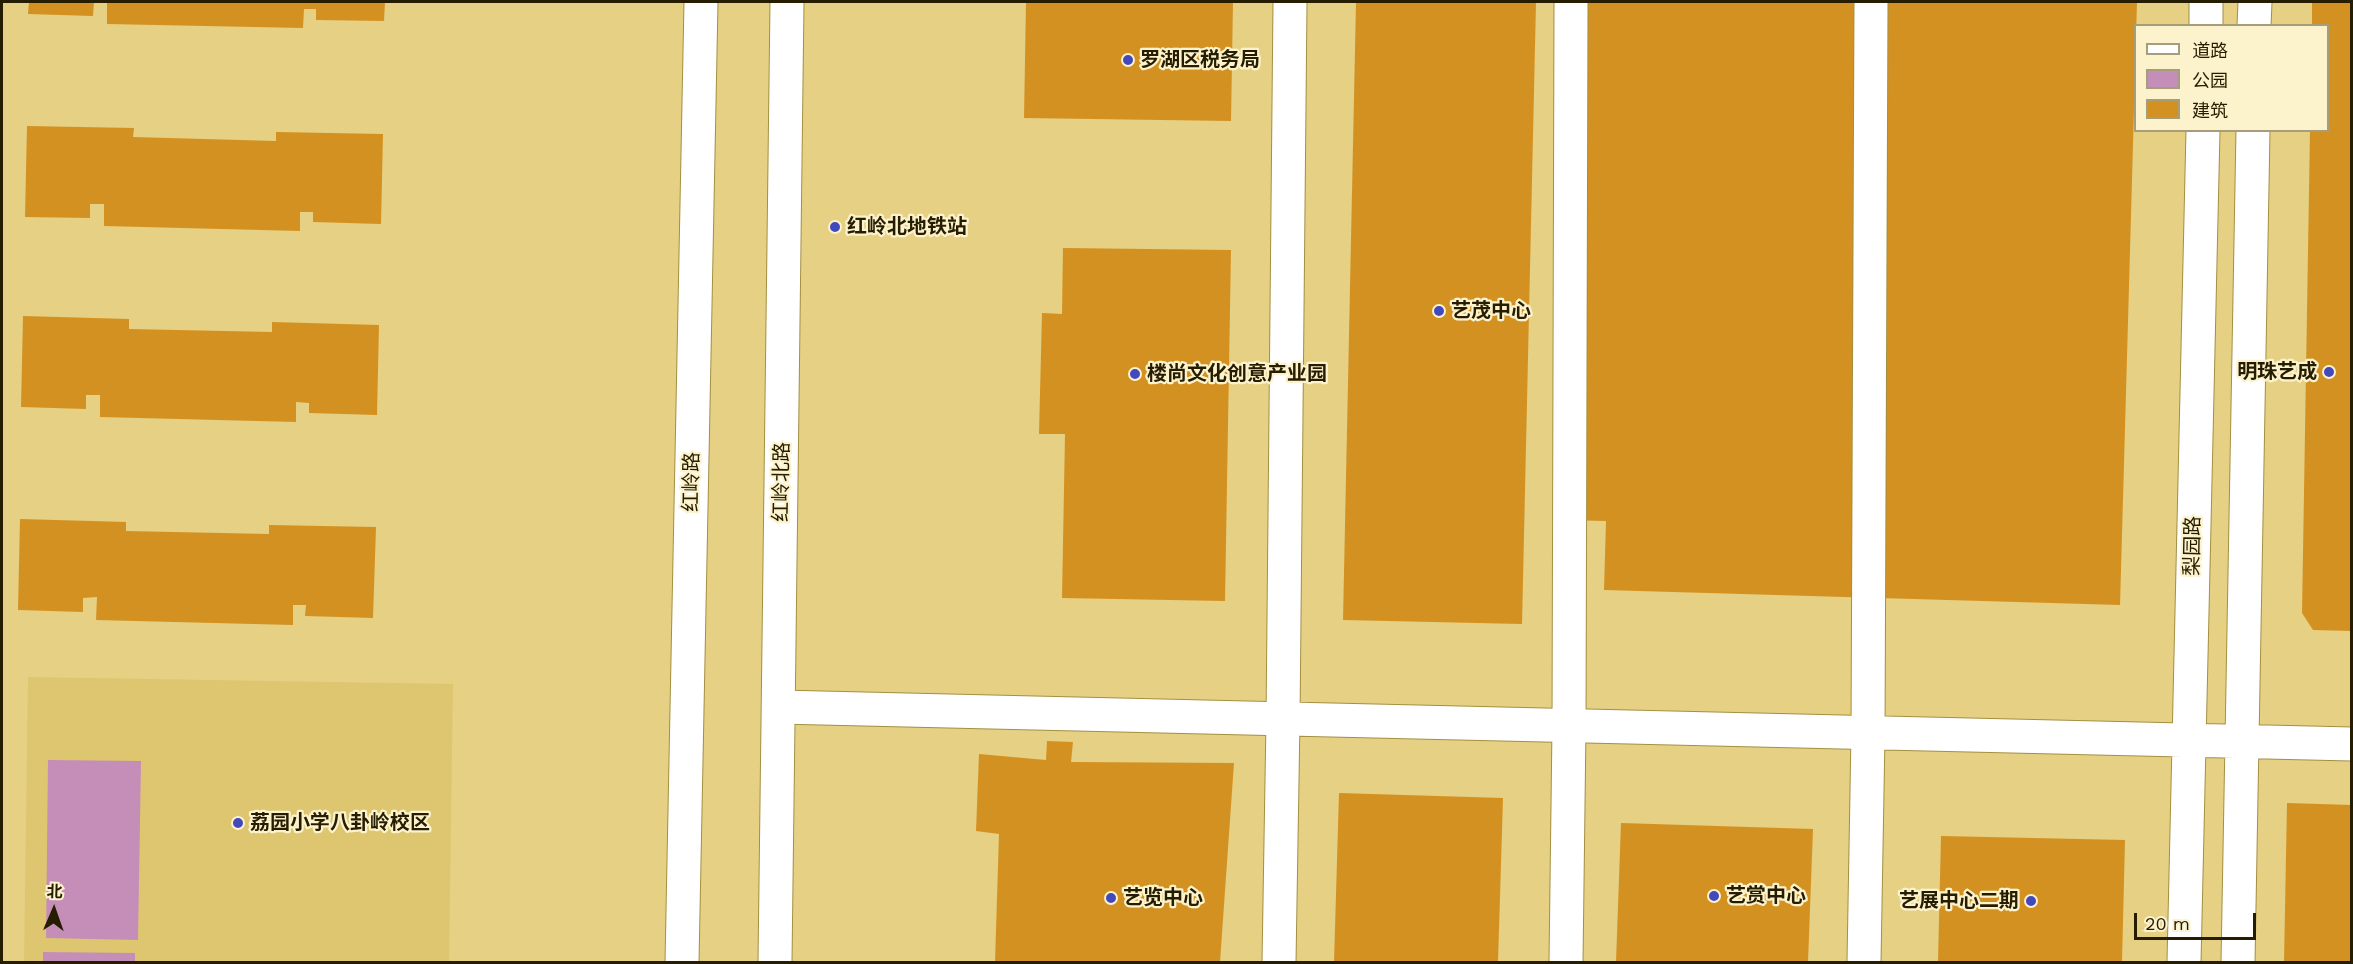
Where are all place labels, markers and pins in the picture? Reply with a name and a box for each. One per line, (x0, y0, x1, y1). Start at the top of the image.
place label: 罗湖区税务局 (1140, 48, 1260, 72)
marker: 罗湖区税务局 (1121, 53, 1135, 67)
place label: 红岭北地铁站 (847, 215, 967, 239)
marker: 红岭北地铁站 (828, 220, 842, 234)
place label: 艺茂中心 (1451, 299, 1531, 323)
marker: 艺茂中心 (1432, 304, 1446, 318)
place label: 明珠艺成 (2237, 360, 2317, 384)
place label: 楼尚文化创意产业园 (1147, 362, 1327, 386)
marker: 明珠艺成 (2322, 365, 2336, 379)
marker: 楼尚文化创意产业园 (1128, 367, 1142, 381)
place label: 荔园小学八卦岭校区 (250, 811, 430, 835)
marker: 荔园小学八卦岭校区 (231, 816, 245, 830)
place label: 艺赏中心 (1726, 884, 1806, 908)
place label: 艺览中心 (1123, 886, 1203, 910)
marker: 艺赏中心 (1707, 889, 1721, 903)
place label: 艺展中心二期 (1899, 889, 2019, 913)
marker: 艺览中心 (1104, 891, 1118, 905)
marker: 艺展中心二期 (2024, 894, 2038, 908)

